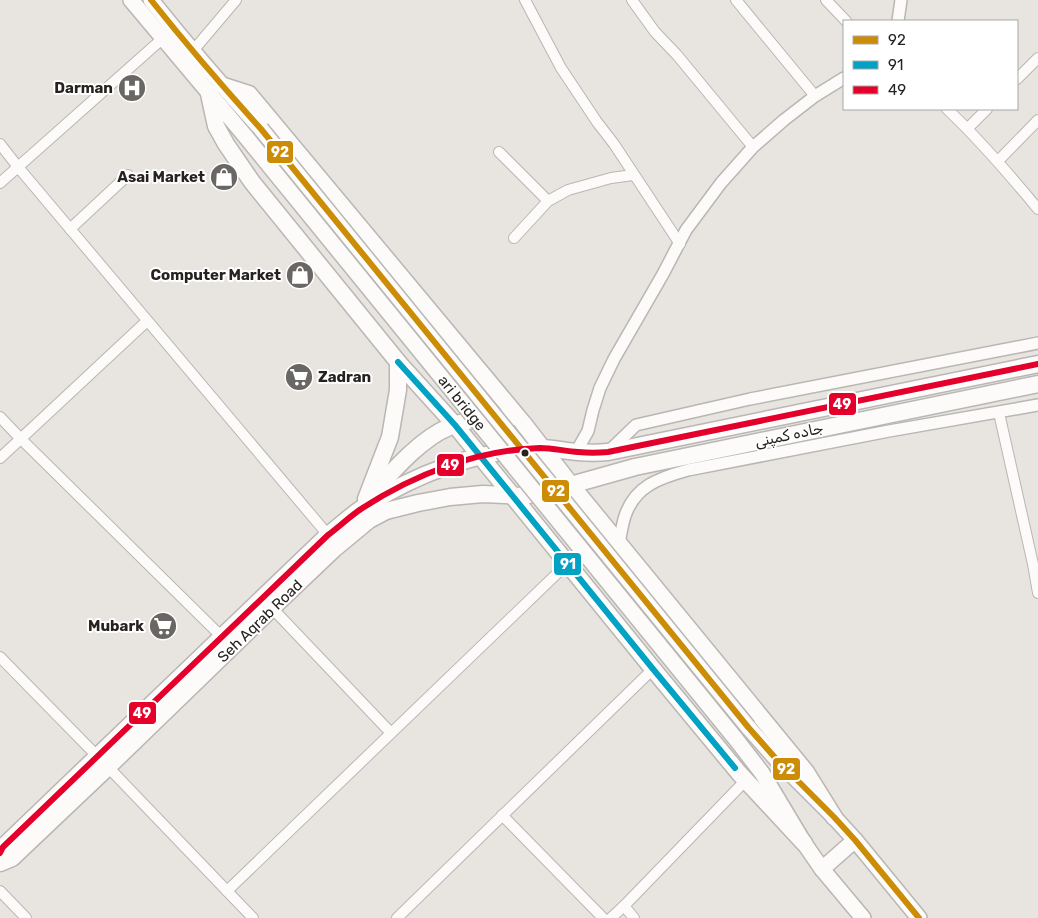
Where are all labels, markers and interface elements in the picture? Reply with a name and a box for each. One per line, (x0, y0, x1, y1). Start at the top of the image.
legend (843, 20, 1018, 110)
text: 92 (888, 31, 906, 49)
text: 91 (888, 56, 903, 74)
hospital icon: Darman (117, 73, 147, 103)
place label: Darman (54, 79, 113, 97)
text: 49 (888, 81, 906, 99)
line badge: 92 (266, 140, 294, 164)
text: 92 (271, 144, 289, 161)
shop icon: Asai Market (209, 162, 239, 192)
place label: Asai Market (117, 168, 205, 186)
shop icon: Computer Market (285, 260, 315, 290)
place label: Computer Market (150, 266, 281, 284)
supermarket icon: Zadran (284, 362, 314, 392)
place label: Zadran (318, 368, 371, 386)
street label: ari bridge (434, 372, 490, 434)
line badge: 49 (828, 392, 857, 416)
text: 49 (833, 396, 851, 413)
street label: جاده کمپنی (753, 419, 825, 452)
unlabelled marker (520, 448, 530, 458)
line badge: 49 (436, 453, 465, 477)
text: 49 (441, 457, 459, 474)
line badge: 92 (541, 479, 570, 503)
text: 92 (547, 483, 565, 500)
line badge: 91 (553, 552, 582, 576)
text: 91 (560, 556, 576, 573)
street label: Seh Aqrab Road (214, 576, 306, 666)
supermarket icon: Mubark (148, 611, 178, 641)
place label: Mubark (88, 617, 144, 635)
line badge: 49 (128, 701, 157, 725)
text: 49 (133, 705, 151, 722)
line badge: 92 (772, 757, 801, 781)
text: 92 (777, 761, 795, 778)

